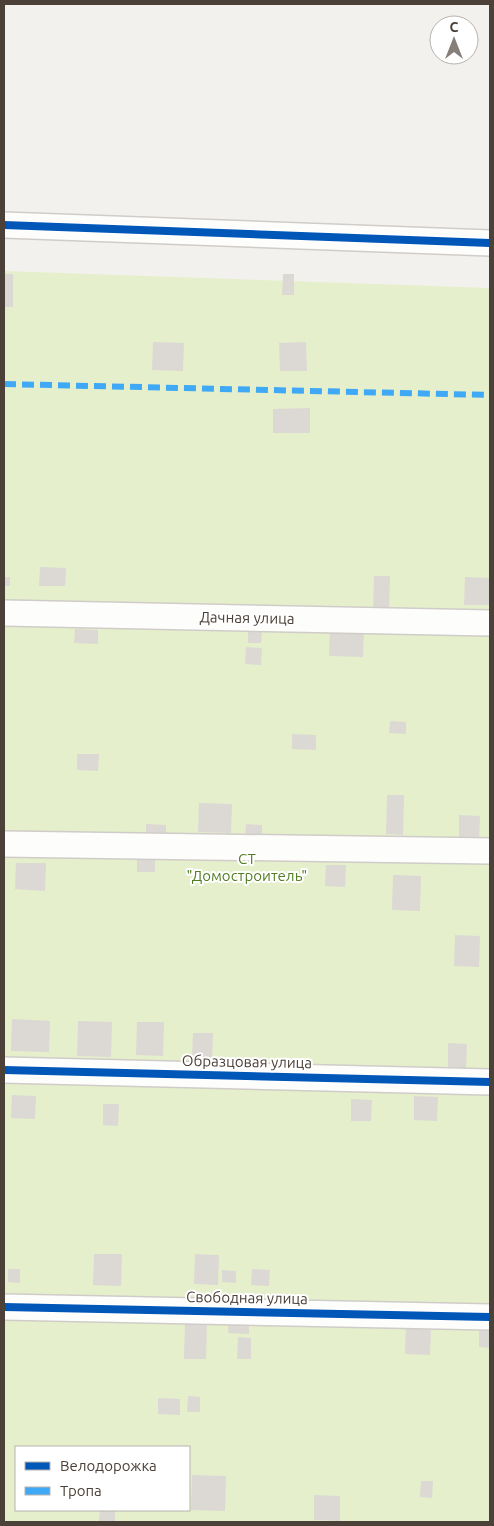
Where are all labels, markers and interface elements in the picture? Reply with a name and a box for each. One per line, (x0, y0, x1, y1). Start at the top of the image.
north arrow (429, 15, 479, 65)
text: С (450, 19, 459, 35)
street label: Дачная улица (199, 608, 295, 627)
park label: СТ "Домостроитель" (187, 850, 307, 884)
street label: Образцовая улица (182, 1052, 312, 1071)
street label: Свободная улица (186, 1288, 308, 1307)
legend (15, 1446, 190, 1511)
text: Велодорожка (60, 1457, 157, 1474)
text: Тропа (60, 1482, 102, 1499)

